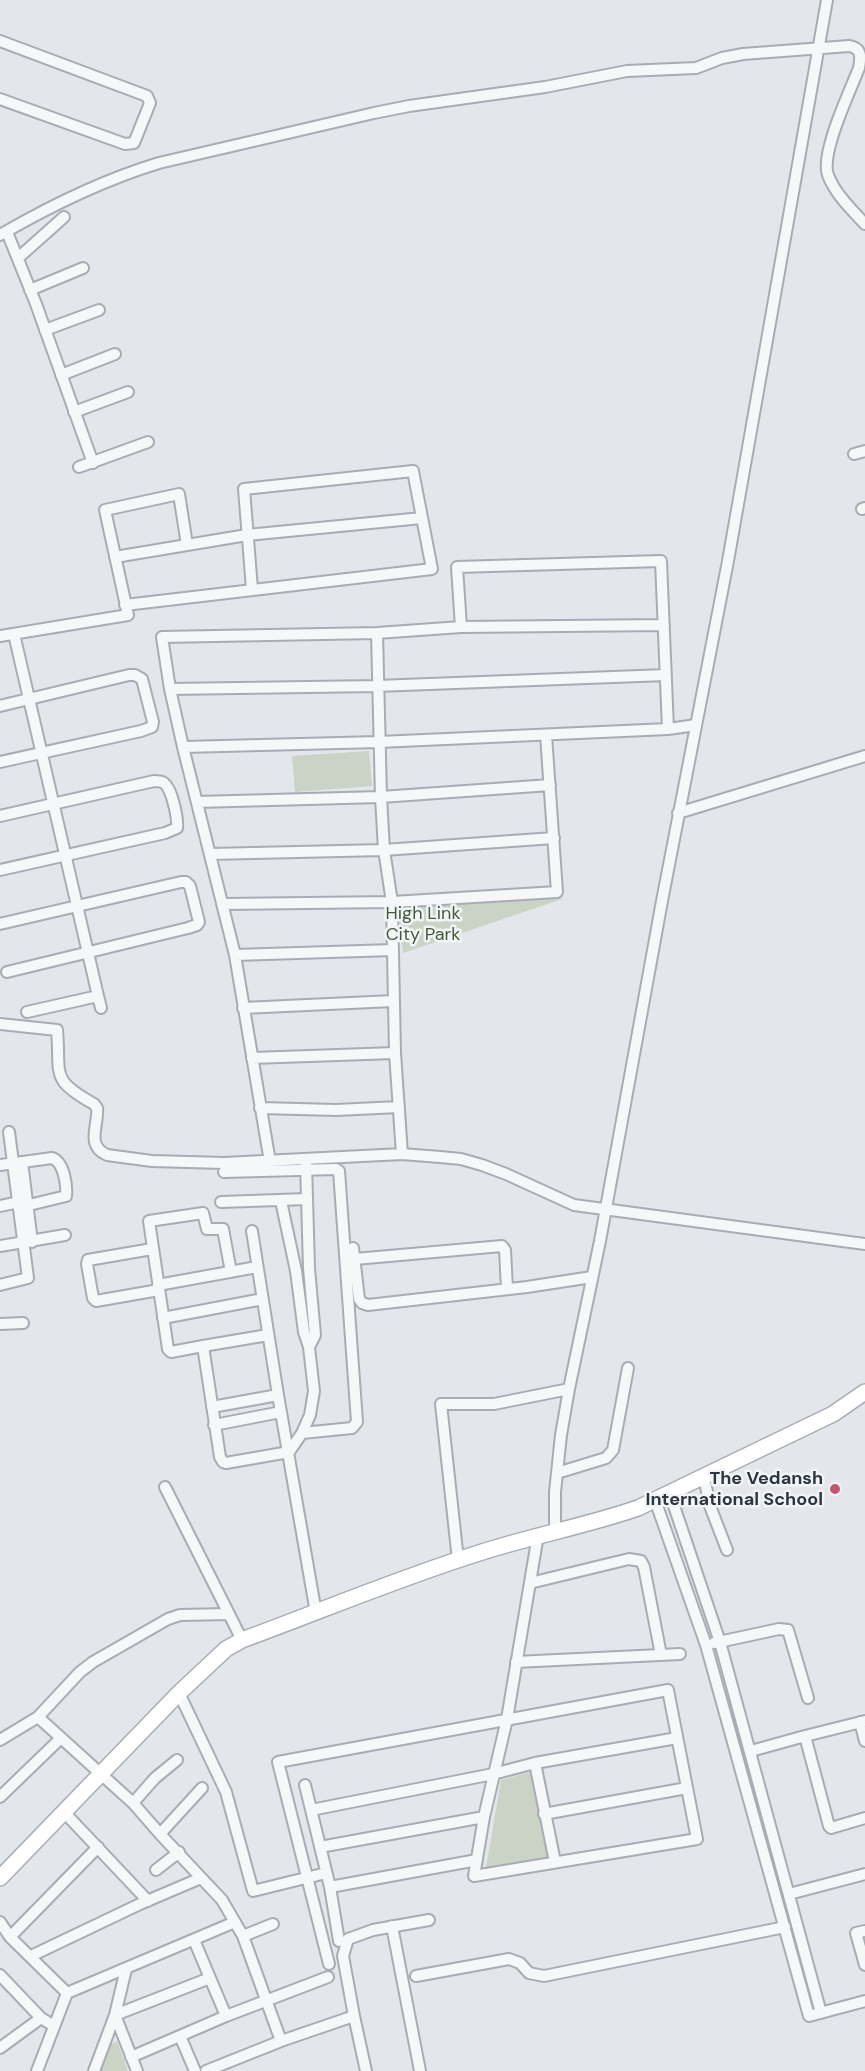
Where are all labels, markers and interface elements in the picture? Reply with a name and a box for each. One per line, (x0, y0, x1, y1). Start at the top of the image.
park label: High Link City Park (386, 903, 460, 946)
place label: The Vedansh International School (646, 1468, 823, 1510)
marker: The Vedansh International School (828, 1482, 842, 1496)

